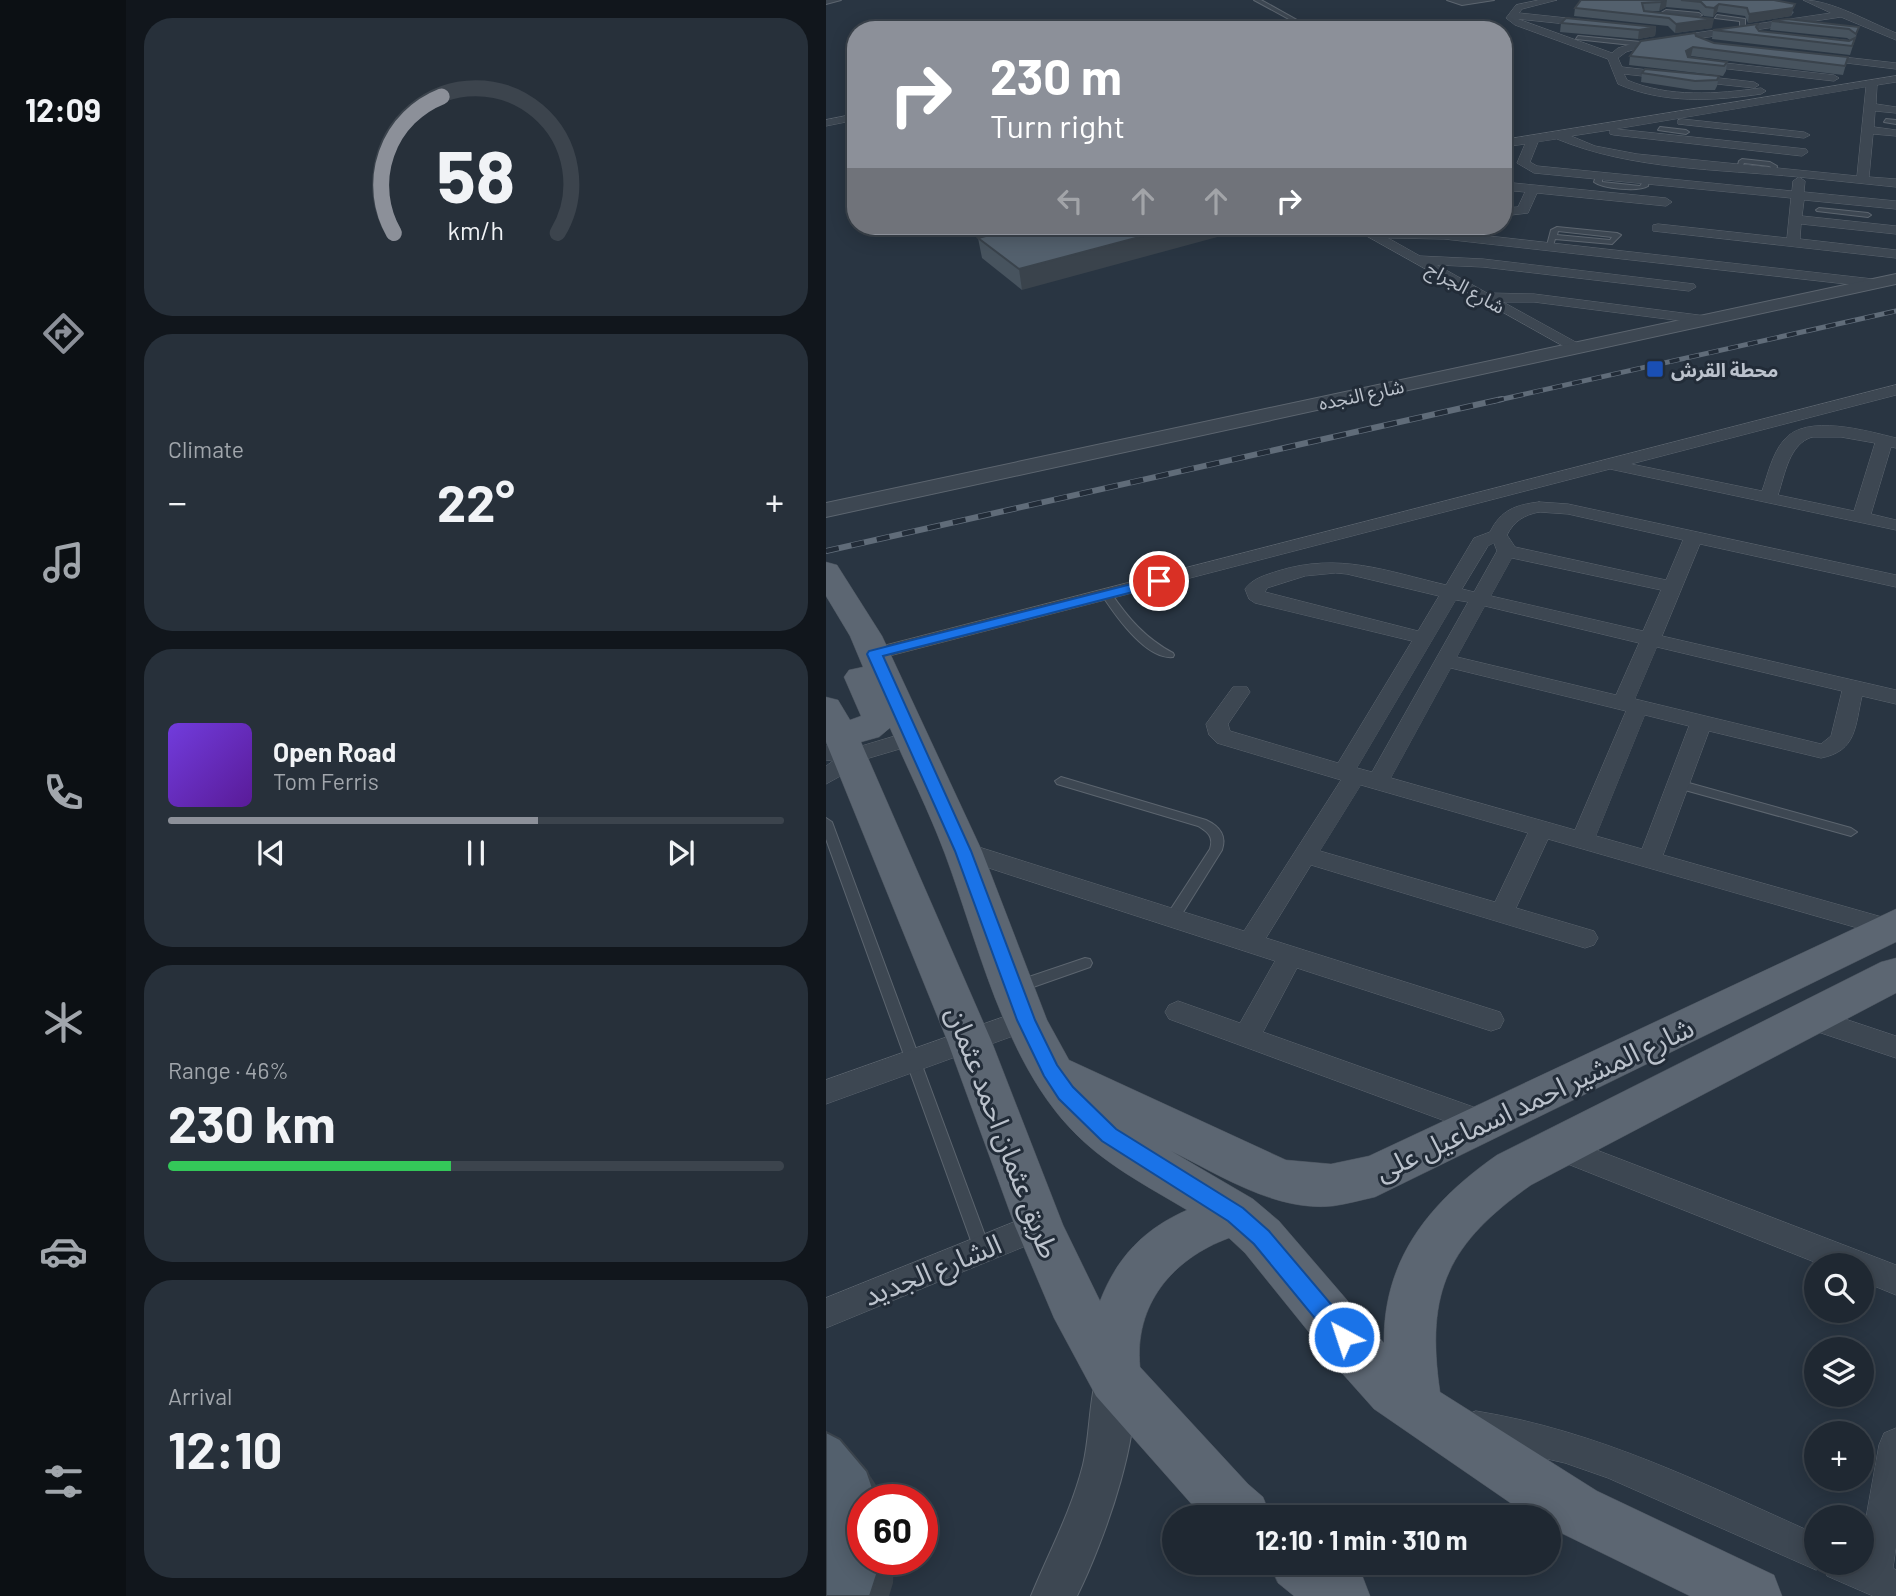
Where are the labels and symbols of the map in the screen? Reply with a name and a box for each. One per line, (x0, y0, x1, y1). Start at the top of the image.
street label: شارع الجراج (1421, 256, 1509, 321)
place label: محطة القرش (1671, 358, 1778, 382)
marker: محطة القرش (1645, 359, 1665, 379)
street label: شارع النجده (1316, 374, 1406, 417)
pin (1129, 551, 1189, 611)
street label: طريق عثمان احمد عثمان (938, 1001, 1068, 1264)
street label: شارع المشير احمد اسماعيل على (1369, 1009, 1701, 1191)
street label: الشارع الجديد (858, 1226, 1008, 1317)
position arrow (1307, 1300, 1381, 1374)
speed limit sign: 60 (847, 1484, 938, 1575)

